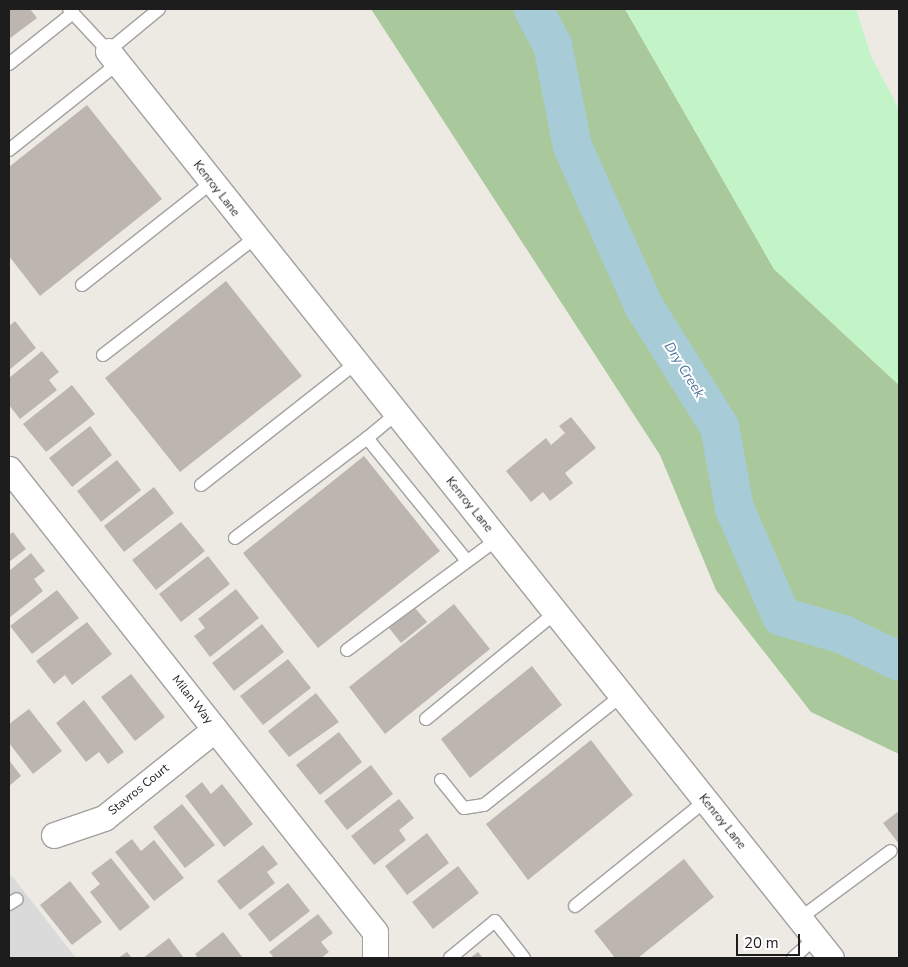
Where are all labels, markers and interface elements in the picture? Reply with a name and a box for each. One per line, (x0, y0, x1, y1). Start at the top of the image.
street label: Kenroy Lane (190, 158, 242, 220)
water label: Dry Creek (660, 339, 708, 401)
street label: Kenroy Lane (442, 475, 496, 535)
street label: Milan Way (169, 673, 215, 727)
street label: Stavros Court (106, 761, 172, 819)
street label: Kenroy Lane (695, 792, 749, 852)
scale bar (738, 924, 802, 956)
text: 20 m (744, 933, 779, 953)

